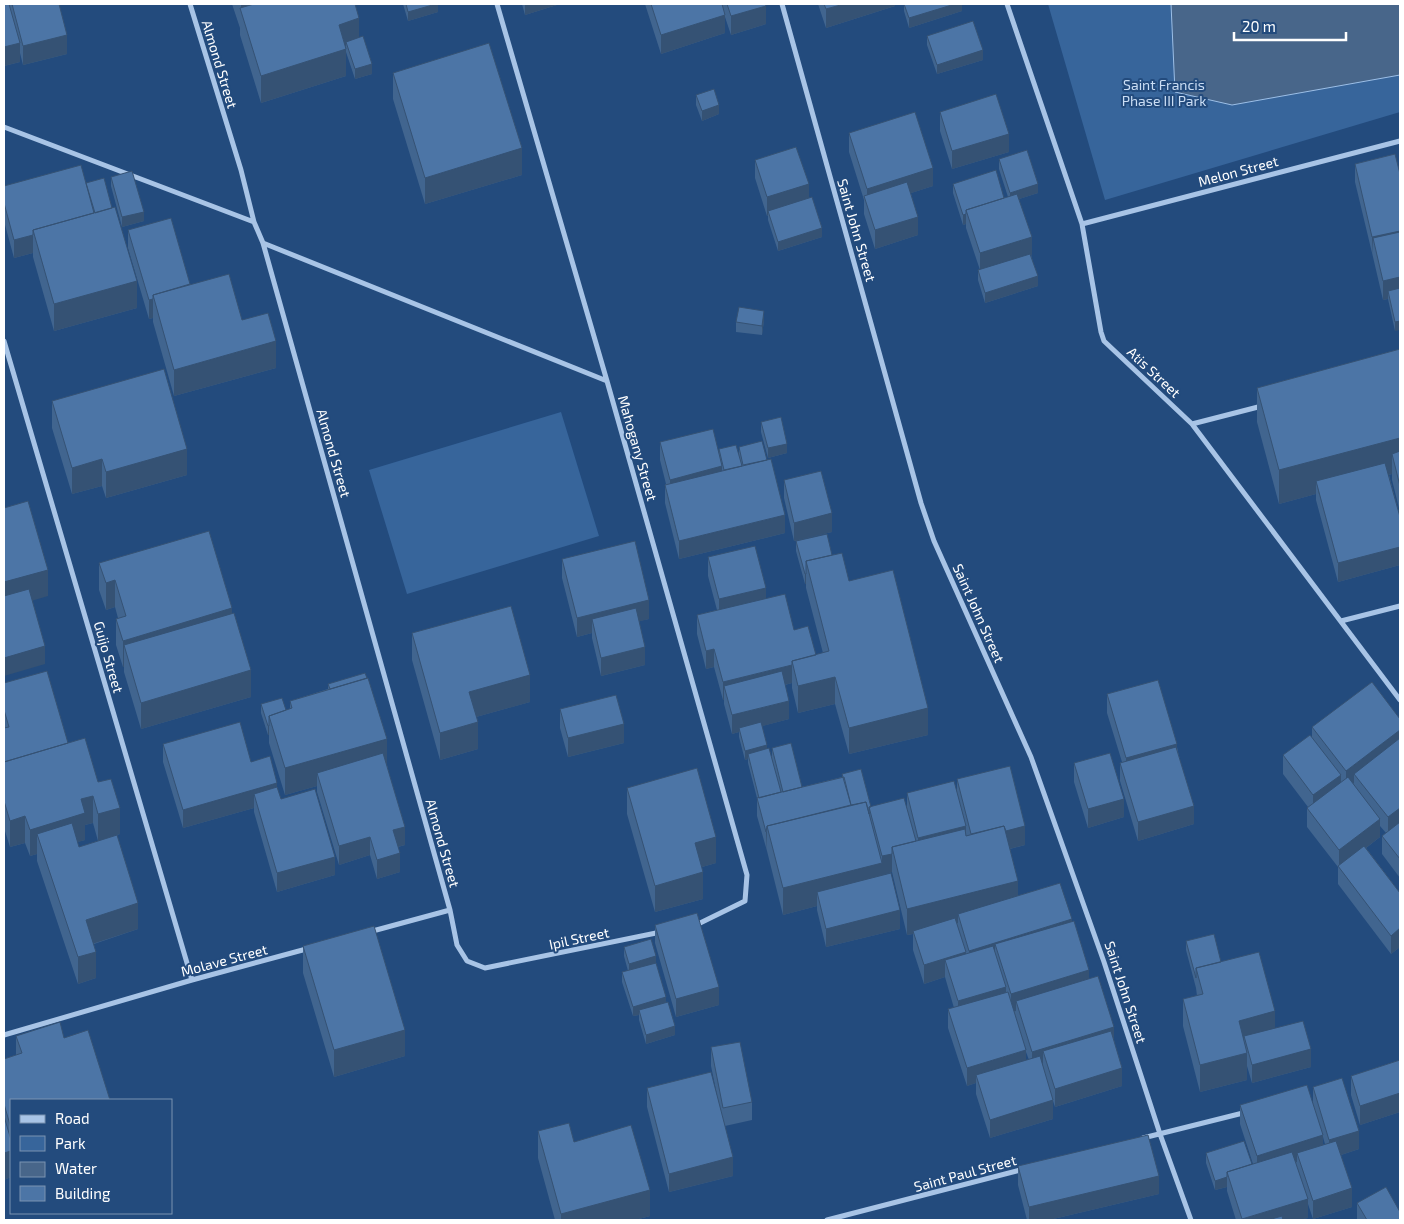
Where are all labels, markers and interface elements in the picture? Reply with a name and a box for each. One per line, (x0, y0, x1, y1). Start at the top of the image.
scale bar (1234, 10, 1346, 42)
text: 20 m (1242, 17, 1276, 35)
street label: Almond Street (199, 18, 241, 110)
park label: Saint Francis Phase III Park (1122, 76, 1206, 109)
street label: Melon Street (1196, 152, 1280, 190)
street label: Saint John Street (834, 177, 880, 283)
street label: Atis Street (1124, 343, 1184, 401)
street label: Mahogany Street (615, 393, 661, 503)
street label: Almond Street (313, 407, 355, 499)
street label: Saint John Street (950, 561, 1008, 665)
street label: Guijo Street (91, 619, 127, 695)
street label: Almond Street (422, 797, 464, 889)
street label: Ipil Street (547, 923, 611, 953)
street label: Saint John Street (1101, 939, 1151, 1045)
street label: Molave Street (179, 940, 269, 980)
legend (10, 1099, 172, 1214)
text: Road (55, 1109, 90, 1127)
text: Park (55, 1134, 86, 1152)
street label: Saint Paul Street (912, 1151, 1018, 1195)
text: Water (55, 1159, 97, 1177)
text: Building (55, 1184, 111, 1202)

